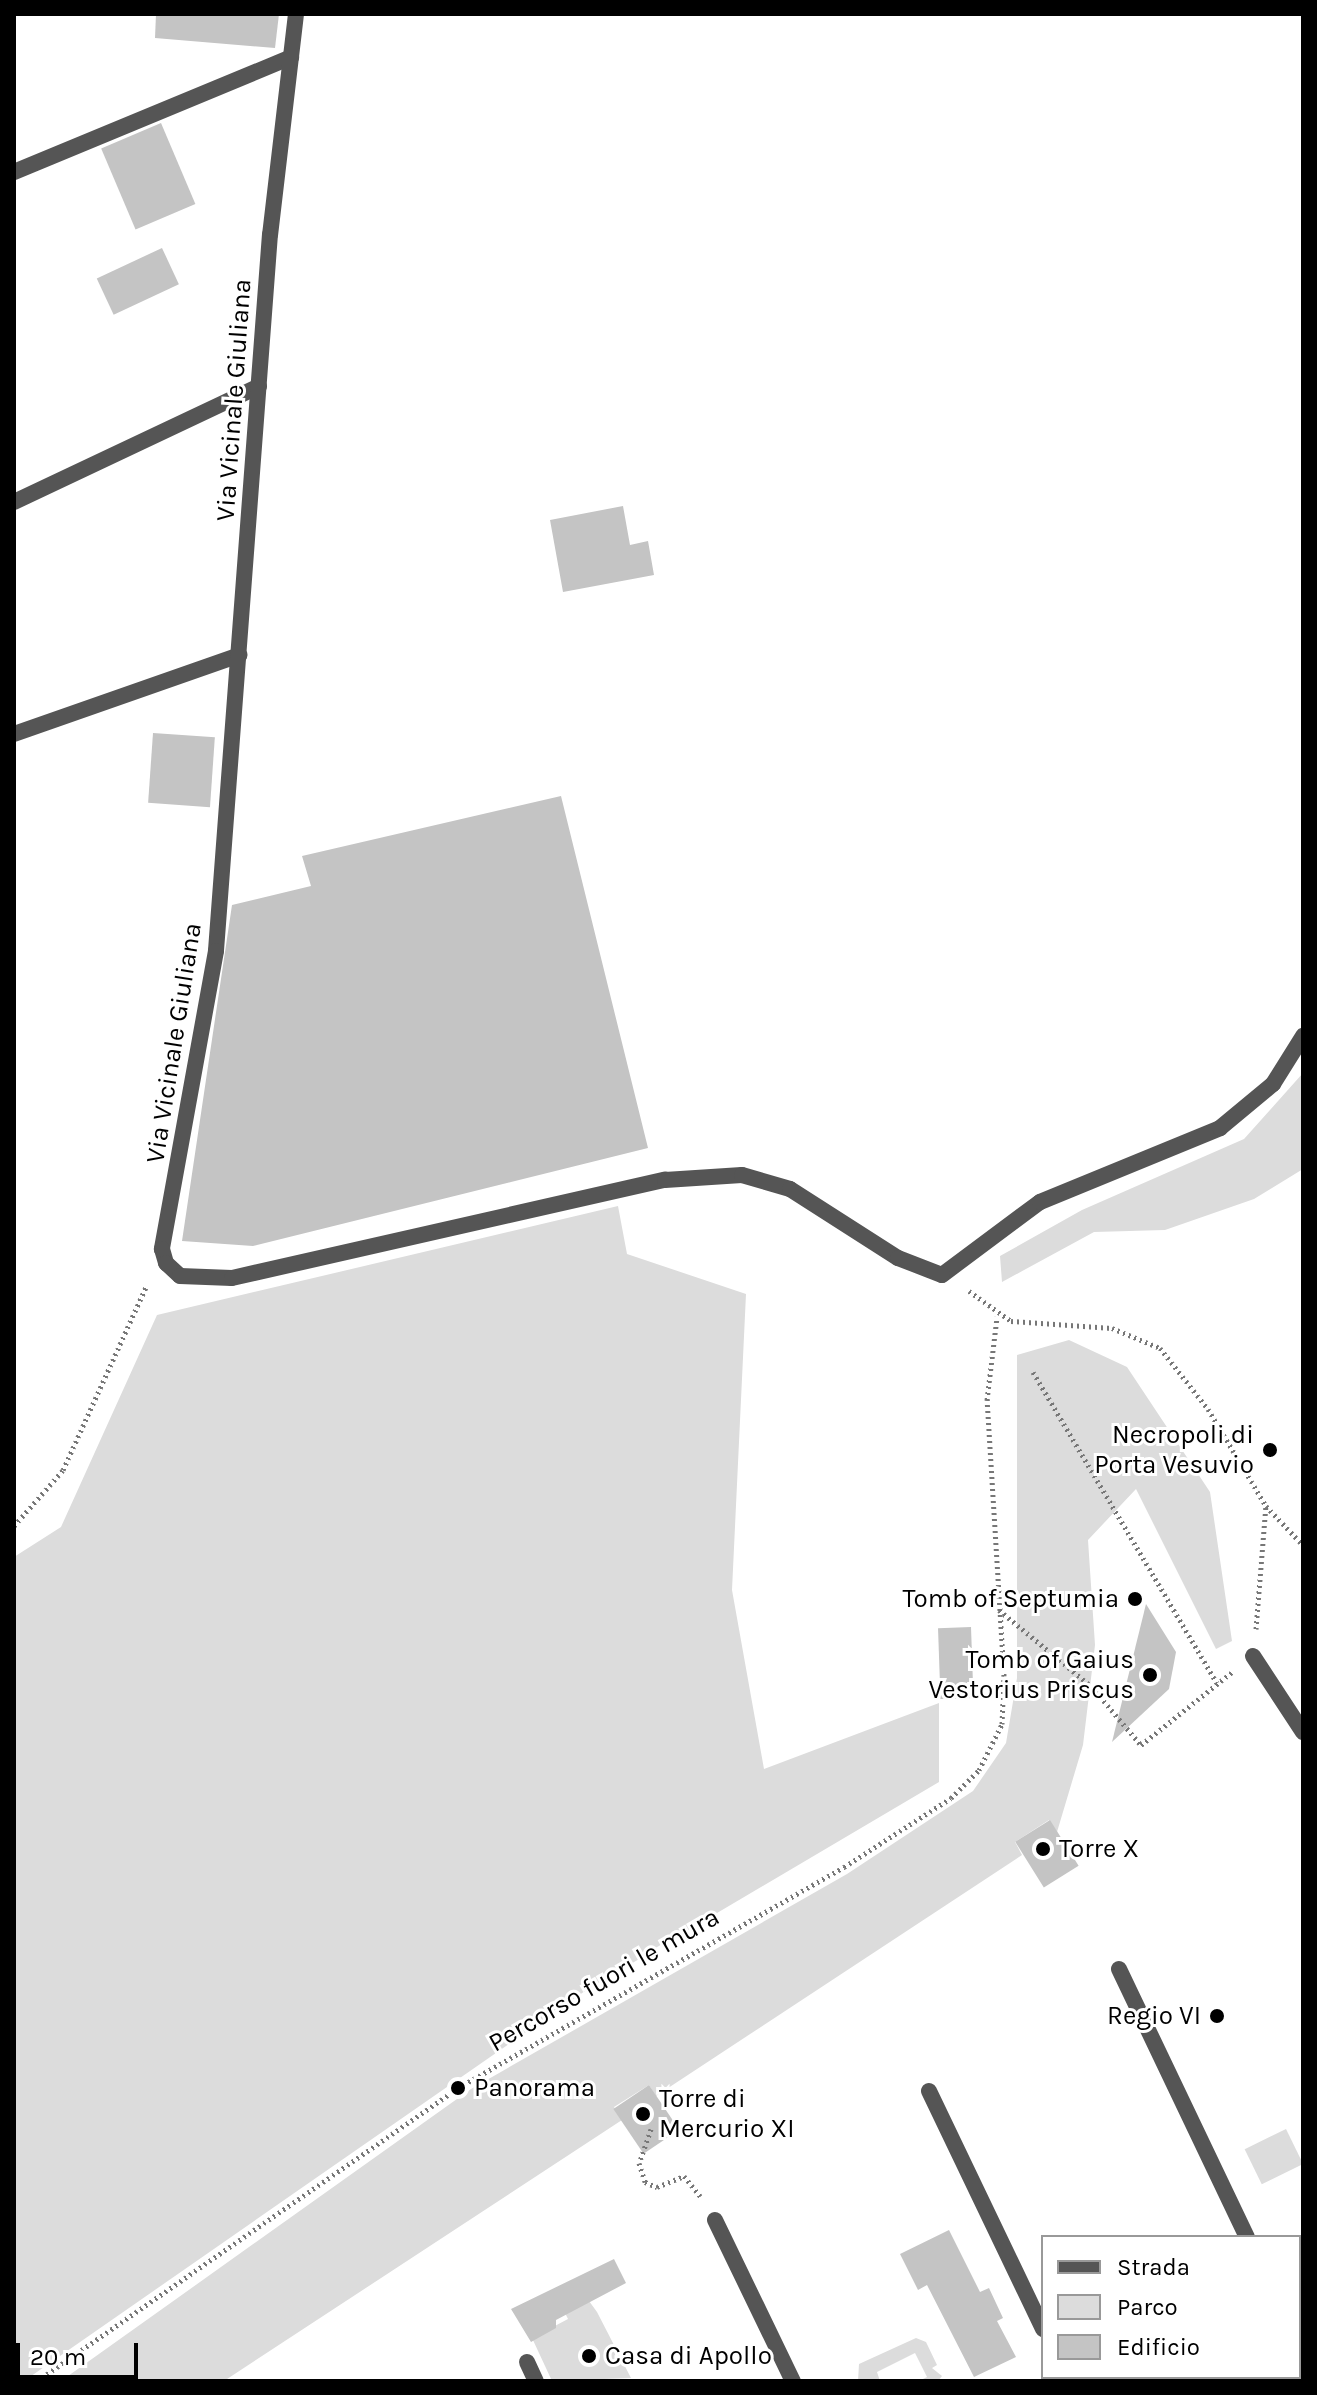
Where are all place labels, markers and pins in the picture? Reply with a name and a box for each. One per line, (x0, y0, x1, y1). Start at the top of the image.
place label: Necropoli di Porta Vesuvio (1094, 1419, 1254, 1480)
marker: Necropoli di Porta Vesuvio (1261, 1441, 1279, 1459)
place label: Tomb of Septumia (902, 1583, 1119, 1615)
marker: Tomb of Septumia (1126, 1590, 1144, 1608)
place label: Tomb of Gaius Vestorius Priscus (928, 1644, 1134, 1706)
marker: Tomb of Gaius Vestorius Priscus (1141, 1666, 1159, 1684)
place label: Torre X (1059, 1833, 1139, 1865)
marker: Torre X (1034, 1840, 1052, 1858)
place label: Regio VI (1107, 2000, 1201, 2032)
marker: Regio VI (1208, 2007, 1226, 2025)
place label: Panorama (474, 2072, 595, 2104)
marker: Panorama (449, 2079, 467, 2097)
place label: Torre di Mercurio XI (659, 2083, 794, 2144)
marker: Torre di Mercurio XI (634, 2105, 652, 2123)
place label: Casa di Apollo (605, 2340, 772, 2372)
marker: Casa di Apollo (580, 2347, 598, 2365)

